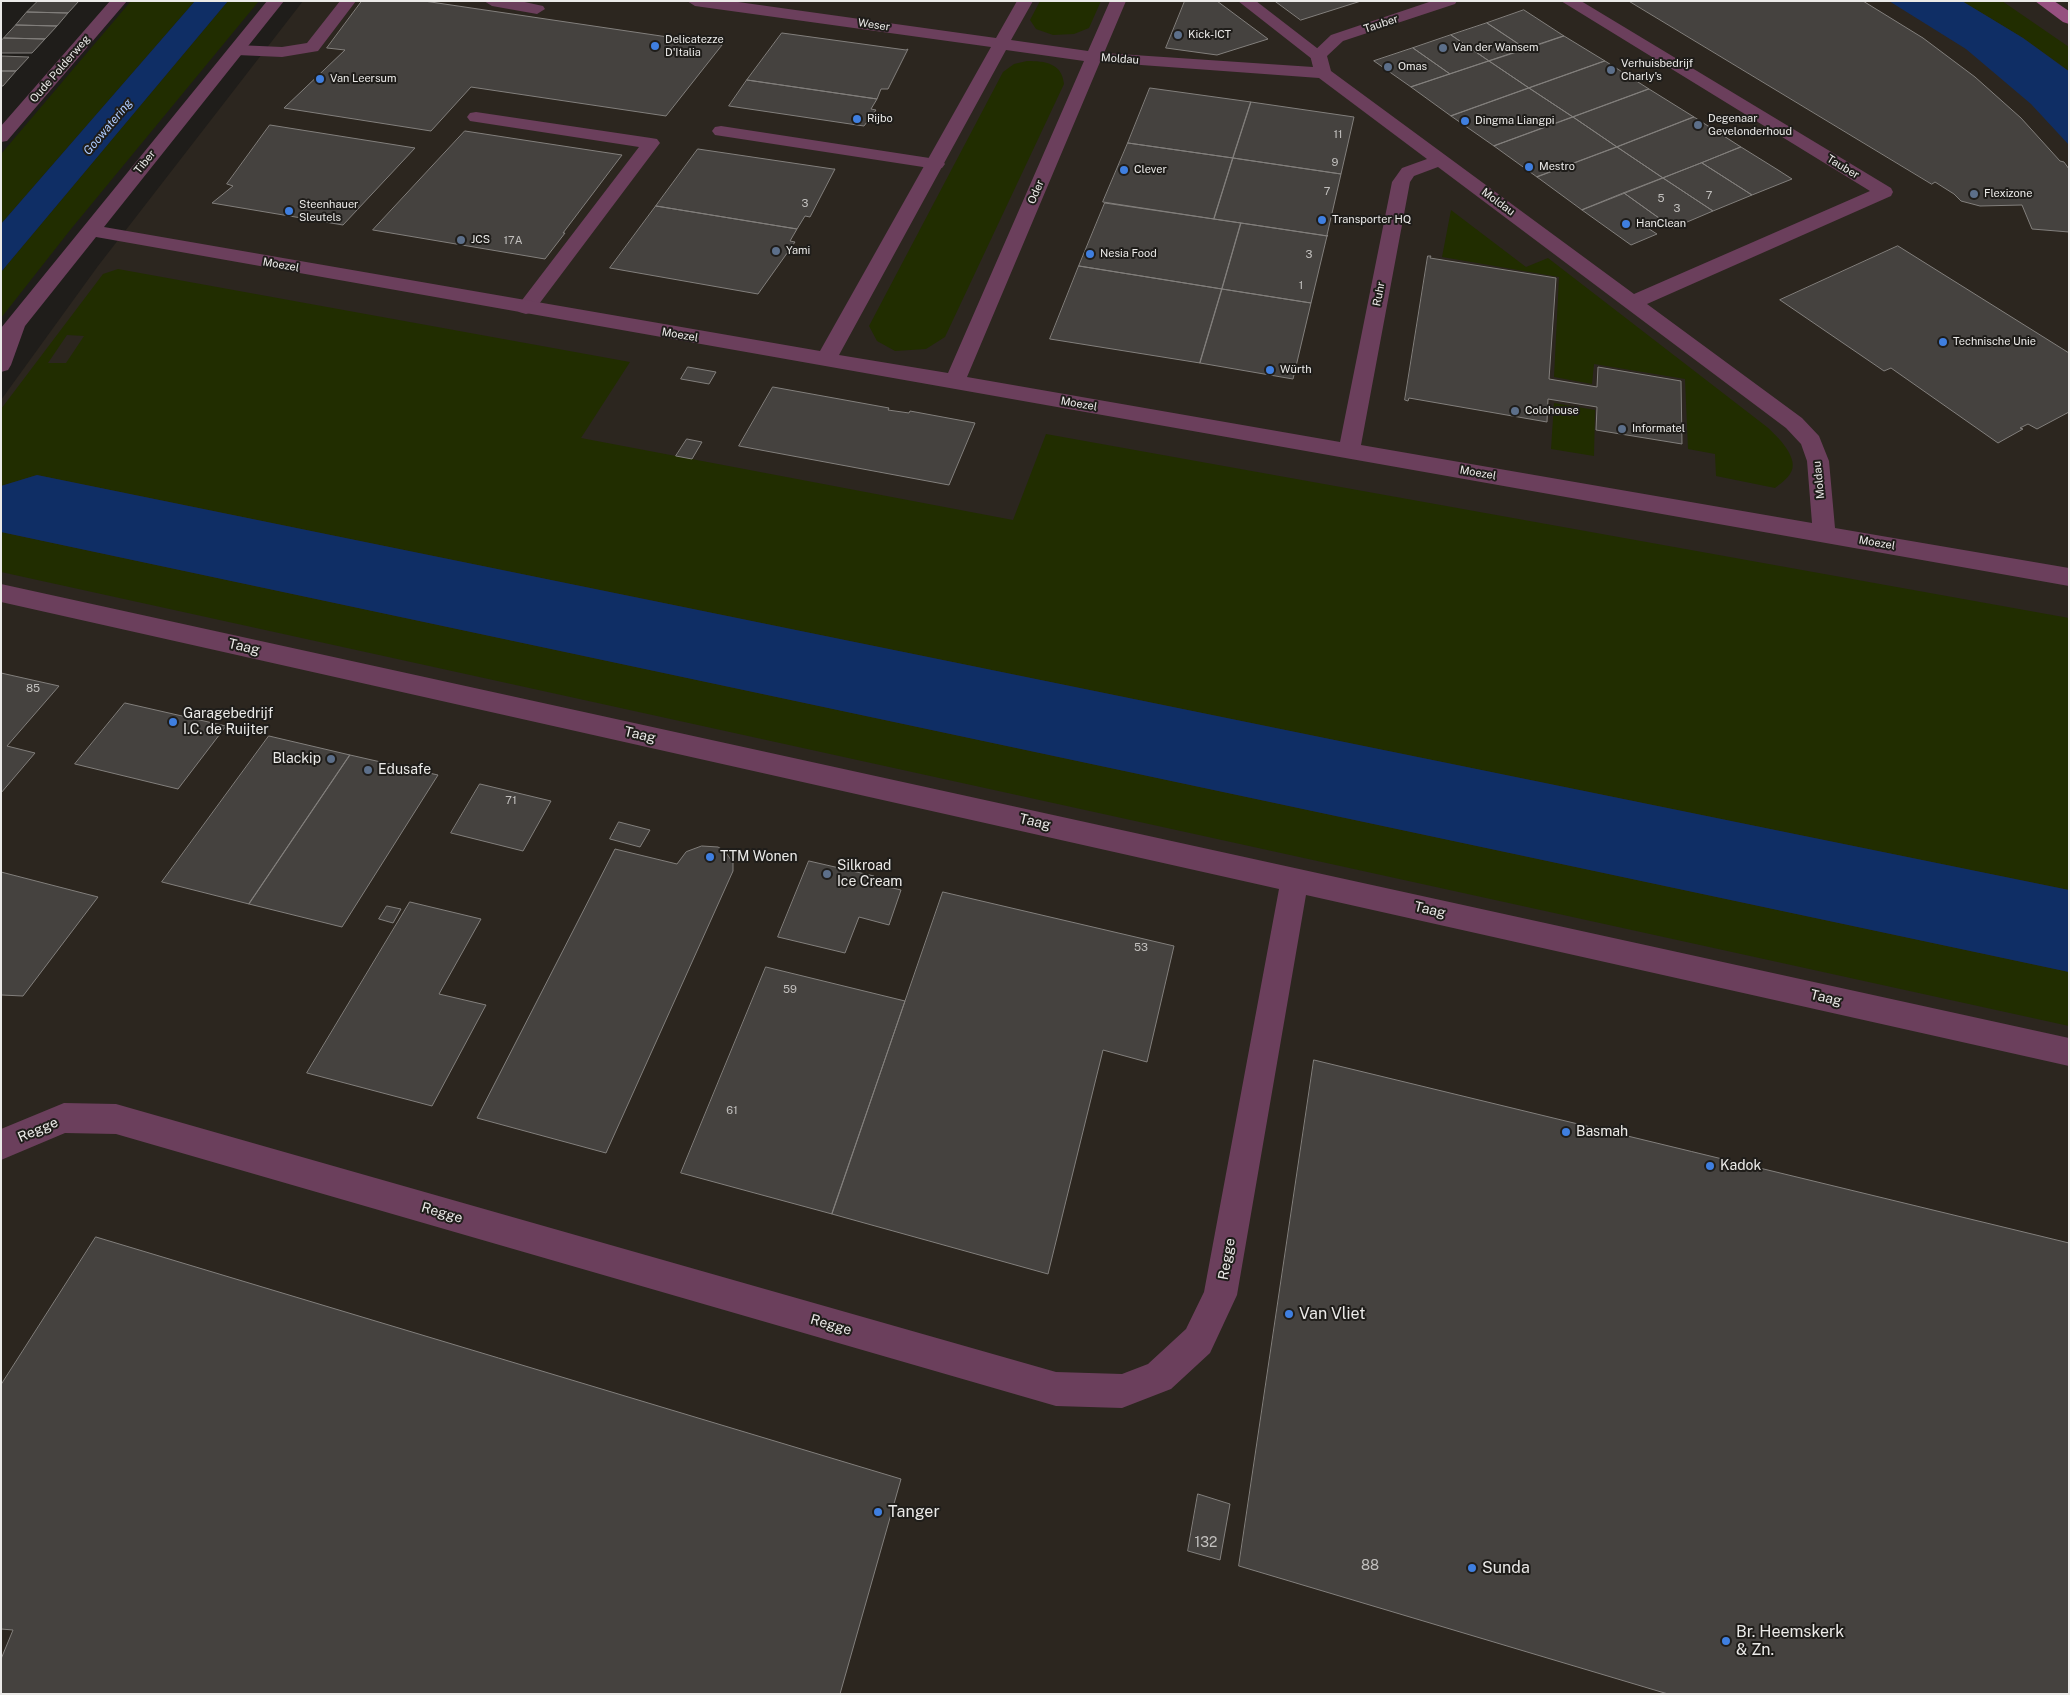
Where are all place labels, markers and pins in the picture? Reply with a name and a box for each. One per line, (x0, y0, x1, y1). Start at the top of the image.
place label: Kick-ICT (1188, 28, 1231, 42)
marker: Kick-ICT (1172, 29, 1184, 41)
place label: Delicatezze D'Italia (665, 33, 724, 59)
marker: Delicatezze D'Italia (649, 40, 661, 52)
place label: Van der Wansem (1453, 41, 1538, 55)
marker: Van der Wansem (1437, 42, 1449, 54)
place label: Verhuisbedrijf Charly's (1621, 57, 1693, 83)
place label: Omas (1398, 60, 1427, 74)
marker: Omas (1382, 61, 1394, 73)
marker: Verhuisbedrijf Charly's (1605, 64, 1617, 76)
place label: Van Leersum (330, 72, 396, 86)
marker: Van Leersum (314, 73, 326, 85)
place label: Rijbo (867, 112, 893, 126)
place label: Degenaar Gevelonderhoud (1708, 112, 1792, 138)
marker: Rijbo (851, 113, 863, 125)
place label: Dingma Liangpi (1475, 114, 1554, 128)
marker: Dingma Liangpi (1459, 115, 1471, 127)
marker: Degenaar Gevelonderhoud (1692, 119, 1704, 131)
place label: Mestro (1539, 160, 1575, 174)
marker: Mestro (1523, 161, 1535, 173)
place label: Clever (1134, 163, 1167, 177)
marker: Clever (1118, 164, 1130, 176)
place label: Flexizone (1984, 187, 2032, 201)
marker: Flexizone (1968, 188, 1980, 200)
place label: Steenhauer Sleutels (299, 198, 358, 224)
marker: Steenhauer Sleutels (283, 205, 295, 217)
place label: Transporter HQ (1332, 213, 1411, 227)
marker: Transporter HQ (1316, 214, 1328, 226)
place label: HanClean (1636, 217, 1686, 231)
marker: HanClean (1620, 218, 1632, 230)
place label: JCS (471, 233, 490, 247)
marker: JCS (455, 234, 467, 246)
place label: Yami (786, 244, 810, 258)
marker: Yami (770, 245, 782, 257)
place label: Nesia Food (1100, 247, 1157, 261)
marker: Nesia Food (1084, 248, 1096, 260)
place label: Technische Unie (1953, 335, 2036, 349)
marker: Technische Unie (1937, 336, 1949, 348)
place label: Würth (1280, 363, 1312, 377)
marker: Würth (1264, 364, 1276, 376)
place label: Colohouse (1525, 404, 1579, 418)
marker: Colohouse (1509, 405, 1521, 417)
place label: Informatel (1632, 422, 1685, 436)
marker: Informatel (1616, 423, 1628, 435)
place label: Garagebedrijf I.C. de Ruijter (183, 706, 273, 739)
marker: Garagebedrijf I.C. de Ruijter (167, 716, 179, 728)
place label: Blackip (272, 751, 321, 767)
marker: Blackip (325, 753, 337, 765)
place label: Edusafe (378, 762, 431, 778)
marker: Edusafe (362, 764, 374, 776)
place label: TTM Wonen (720, 849, 798, 865)
marker: TTM Wonen (704, 851, 716, 863)
place label: Silkroad Ice Cream (837, 858, 902, 890)
marker: Silkroad Ice Cream (821, 868, 833, 880)
place label: Basmah (1576, 1124, 1628, 1140)
marker: Basmah (1560, 1126, 1572, 1138)
place label: Kadok (1720, 1158, 1761, 1174)
marker: Kadok (1704, 1160, 1716, 1172)
place label: Van Vliet (1299, 1304, 1365, 1324)
marker: Van Vliet (1283, 1308, 1295, 1320)
place label: Tanger (888, 1502, 940, 1522)
marker: Tanger (872, 1506, 884, 1518)
place label: Sunda (1482, 1558, 1530, 1578)
marker: Sunda (1466, 1562, 1478, 1574)
place label: Br. Heemskerk & Zn. (1736, 1622, 1844, 1660)
marker: Br. Heemskerk & Zn. (1720, 1635, 1732, 1647)

